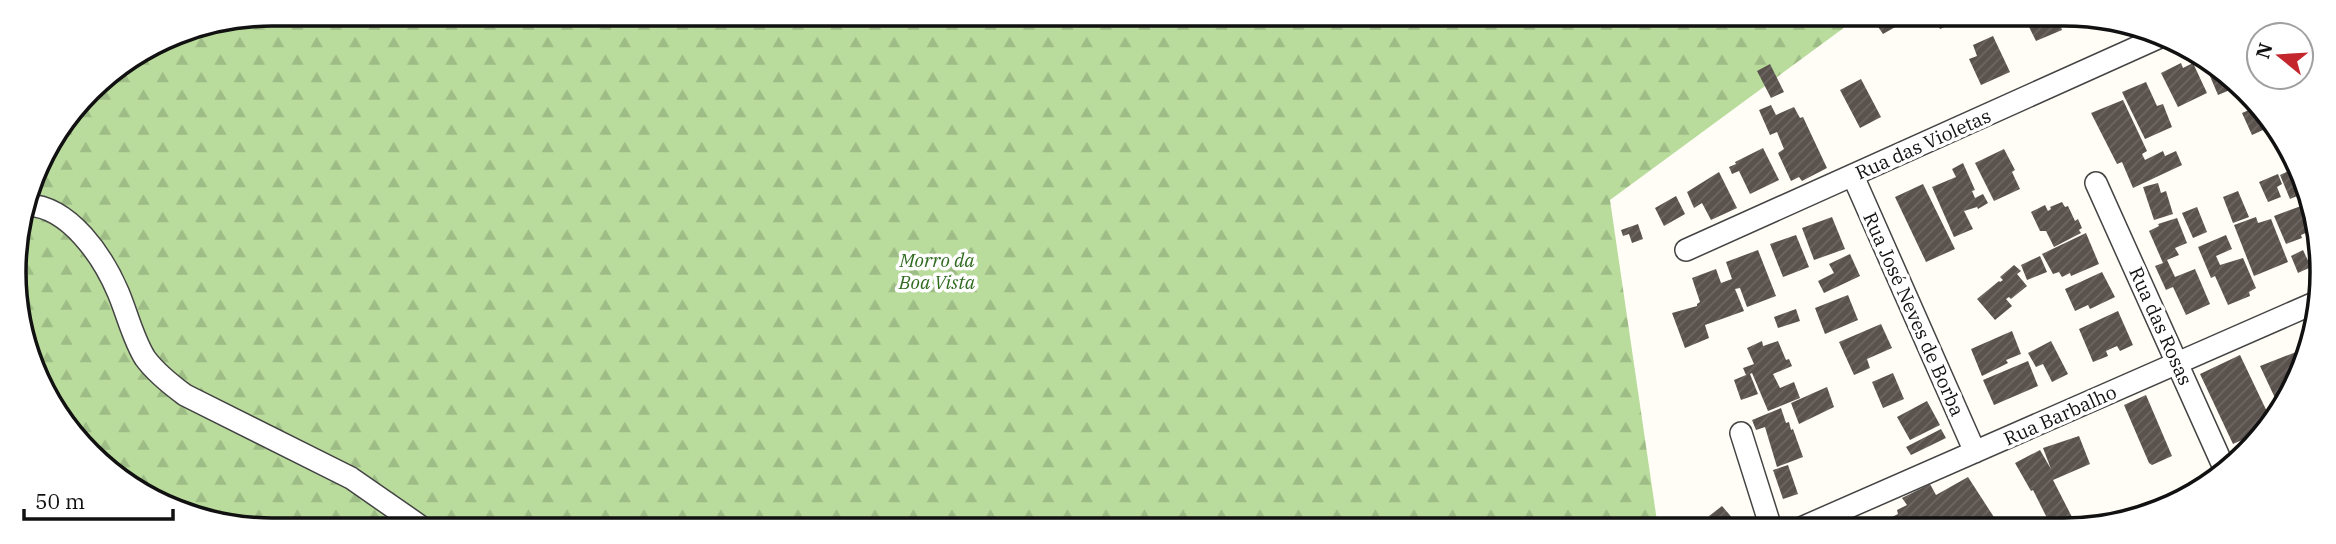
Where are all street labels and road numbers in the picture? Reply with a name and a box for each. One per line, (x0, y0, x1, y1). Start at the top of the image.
street label: Rua das Violetas (1851, 103, 1995, 185)
street label: Rua José Neves de Borba (1858, 208, 1970, 420)
street label: Rua das Rosas (2124, 263, 2198, 389)
street label: Rua Barbalho (2000, 379, 2120, 451)

